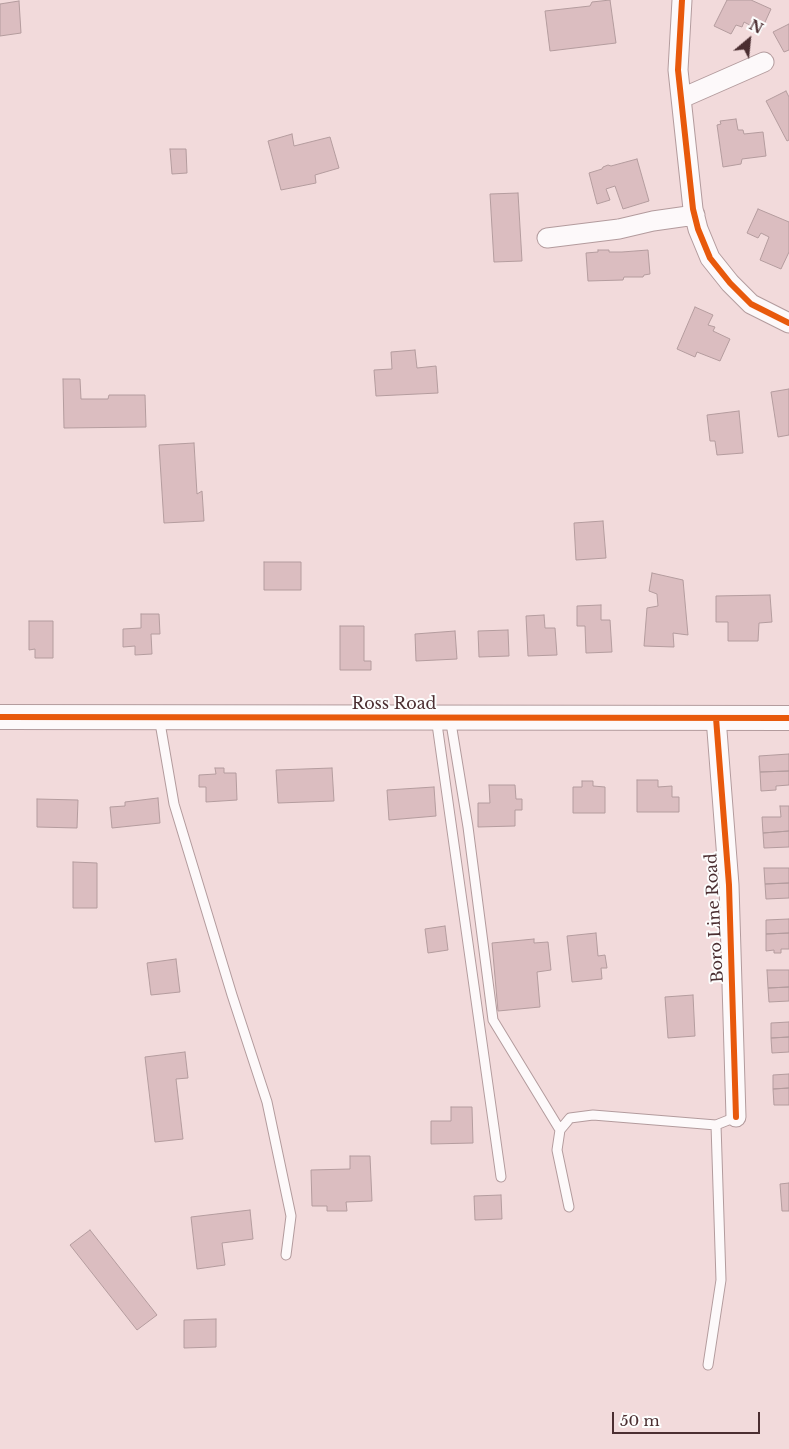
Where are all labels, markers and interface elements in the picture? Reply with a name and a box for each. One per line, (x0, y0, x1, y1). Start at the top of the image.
north arrow (724, 15, 774, 65)
text: N (746, 16, 766, 38)
street label: Ross Road (352, 694, 436, 714)
street label: Boro Line Road (702, 853, 728, 983)
scale bar (614, 1402, 762, 1434)
text: 50 m (620, 1411, 660, 1430)

